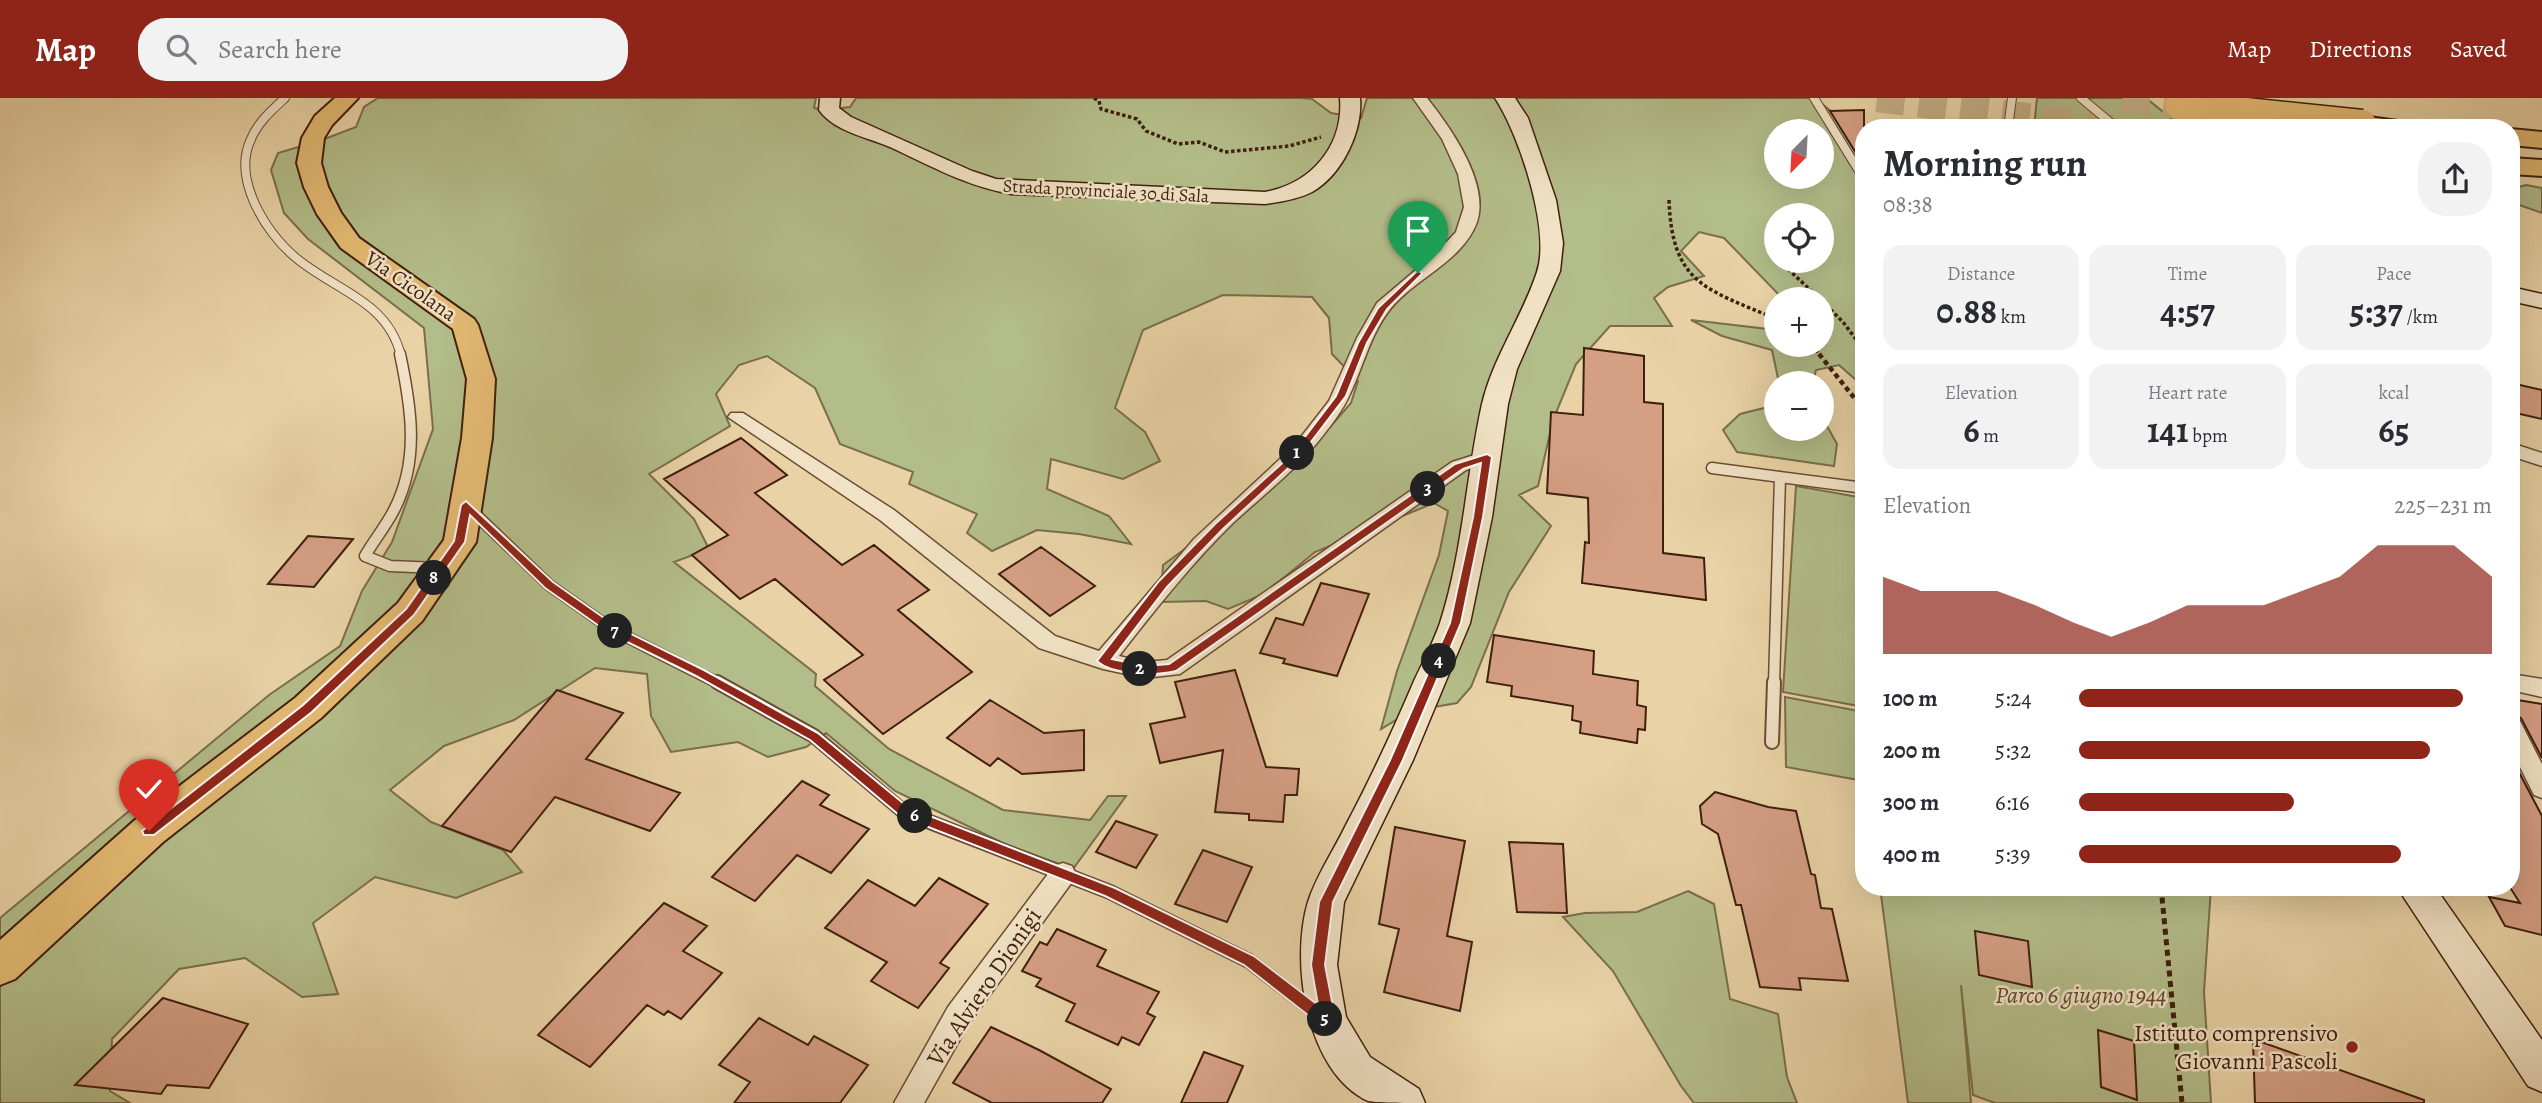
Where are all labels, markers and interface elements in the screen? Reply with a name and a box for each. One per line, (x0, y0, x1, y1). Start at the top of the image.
search box (138, 18, 628, 81)
text: Map (35, 27, 96, 72)
icon: search (162, 30, 200, 68)
text: Search here (218, 32, 342, 67)
text: Map (2227, 33, 2271, 65)
text: Directions (2309, 33, 2412, 65)
text: Saved (2450, 33, 2507, 65)
north arrow (1764, 119, 1834, 189)
map controls (1764, 119, 1834, 441)
text: Morning run (1883, 137, 2087, 189)
button: share (2418, 142, 2492, 216)
street label: Strada provinciale 30 di Sala (1002, 174, 1210, 208)
text: 08:38 (1883, 189, 1933, 220)
pin (1388, 201, 1448, 273)
button: locate (1764, 203, 1834, 273)
icon: arrive (1399, 212, 1437, 250)
street label: Via Cicolana (359, 244, 463, 328)
text: Distance (1947, 261, 2015, 287)
text: Time (2168, 261, 2207, 287)
text: Pace (2376, 261, 2411, 287)
button: + (1764, 287, 1834, 357)
text: 0.88 (1936, 287, 1997, 335)
text: 4:57 (2160, 287, 2215, 335)
text: 5:37 (2350, 287, 2403, 335)
text: km (1997, 304, 2026, 330)
text: /km (2403, 304, 2438, 330)
button: − (1764, 371, 1834, 441)
text: Elevation (1945, 380, 2018, 406)
text: Heart rate (2148, 380, 2227, 406)
text: kcal (2379, 380, 2409, 406)
text: 6 (1963, 406, 1980, 454)
text: 141 (2147, 406, 2189, 454)
text: 65 (2378, 406, 2409, 454)
text: m (1980, 423, 1999, 449)
text: bpm (2189, 423, 2228, 449)
pin: 1 (1280, 436, 1314, 470)
text: 1 (1293, 439, 1300, 465)
pin: 3 (1410, 472, 1446, 506)
text: 3 (1423, 475, 1432, 501)
text: Elevation (1883, 490, 1971, 521)
text: 225–231 m (2394, 490, 2492, 521)
pin: 8 (416, 560, 452, 596)
text: 8 (429, 564, 438, 590)
pin: 7 (598, 614, 632, 648)
text: 7 (610, 617, 619, 643)
pin: 4 (1422, 644, 1456, 678)
text: 4 (1434, 647, 1443, 673)
pin: 2 (1122, 652, 1158, 686)
text: 2 (1135, 655, 1144, 681)
text: 100 m (1883, 683, 1938, 714)
text: 5:24 (1995, 683, 2032, 714)
text: 200 m (1883, 735, 1941, 766)
text: 5:32 (1995, 735, 2031, 766)
pin (119, 759, 179, 831)
icon: check (130, 770, 168, 808)
text: 300 m (1883, 787, 1939, 818)
text: 6:16 (1995, 787, 2030, 818)
pin: 6 (898, 798, 932, 834)
text: 6 (910, 802, 919, 828)
text: 400 m (1883, 839, 1940, 870)
text: 5:39 (1995, 839, 2030, 870)
street label: Via Alviero Dionigi (919, 902, 1049, 1073)
park label: Parco 6 giugno 1944 (1995, 979, 2167, 1011)
pin: 5 (1308, 1002, 1342, 1037)
text: 5 (1320, 1005, 1329, 1031)
place label: Istituto comprensivo Giovanni Pascoli (2134, 1017, 2338, 1077)
marker: Istituto comprensivo Giovanni Pascoli (2344, 1039, 2360, 1055)

